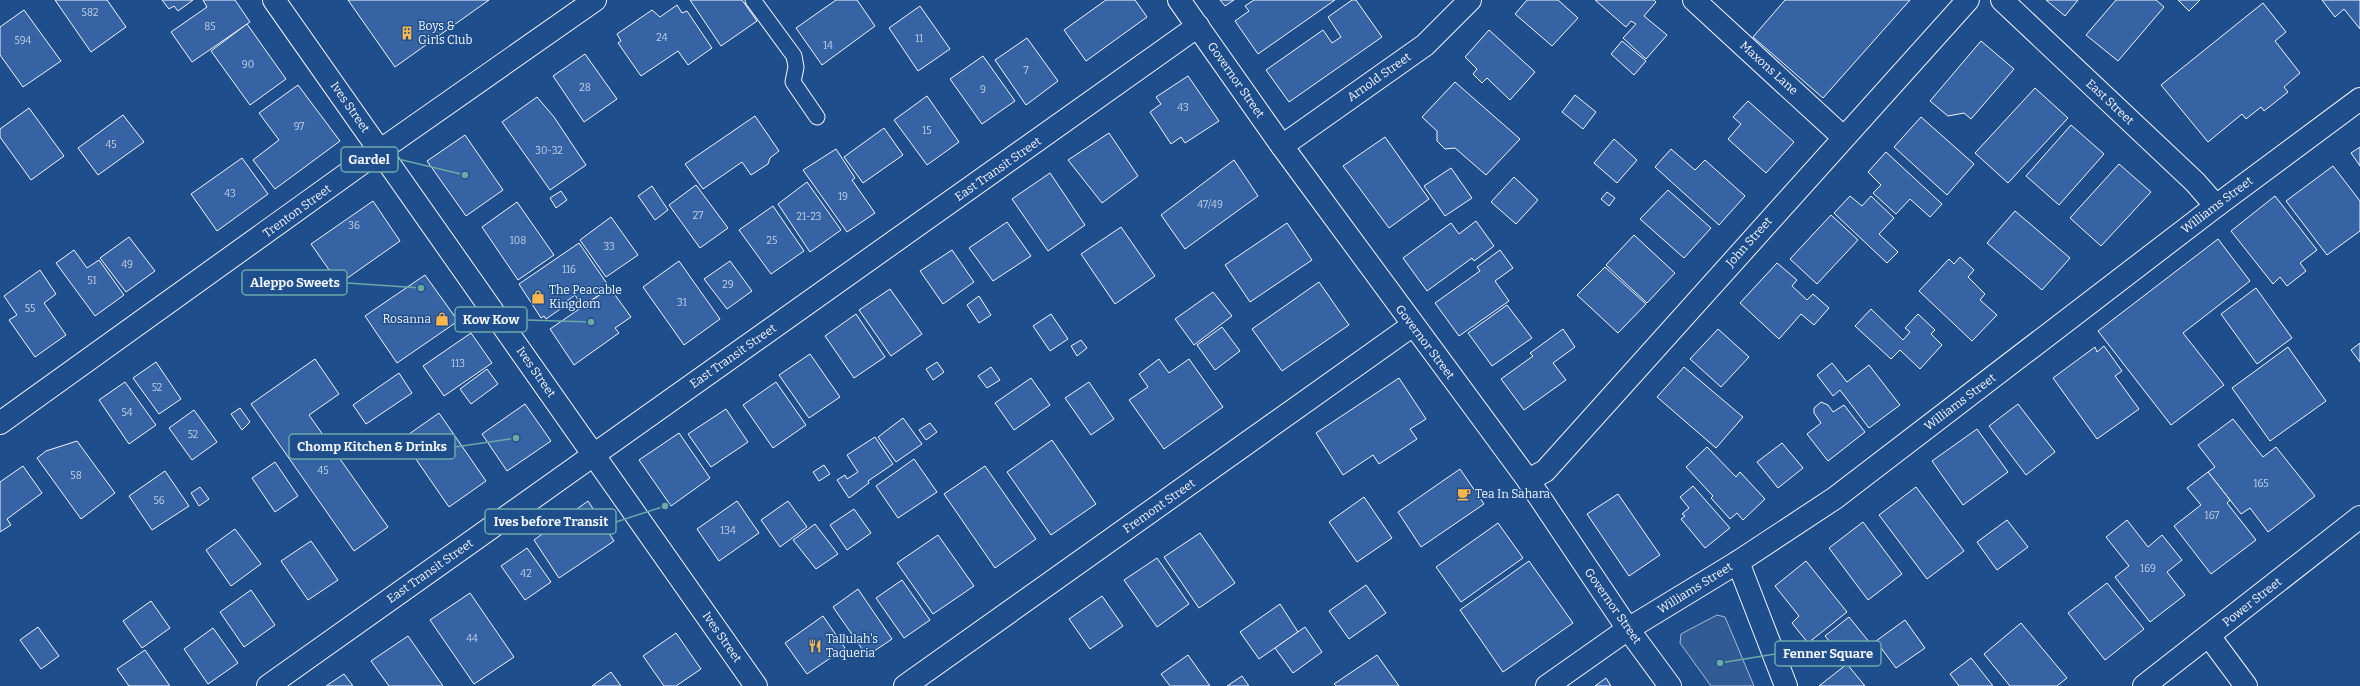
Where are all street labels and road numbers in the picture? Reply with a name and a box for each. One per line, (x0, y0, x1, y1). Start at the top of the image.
street label: Maxons Lane (1737, 38, 1801, 98)
street label: Governor Street (1205, 39, 1268, 121)
street label: Arnold Street (1344, 49, 1414, 104)
street label: East Street (2083, 76, 2137, 128)
street label: Ives Street (327, 79, 373, 136)
street label: East Transit Street (952, 134, 1044, 204)
street label: Williams Street (2179, 173, 2256, 236)
street label: Trenton Street (260, 181, 334, 240)
street label: John Street (1722, 214, 1775, 270)
street label: Governor Street (1393, 302, 1458, 382)
street label: East Transit Street (687, 321, 779, 391)
street label: Ives Street (513, 344, 559, 401)
street label: Williams Street (1922, 370, 1999, 433)
street label: Fremont Street (1120, 476, 1198, 536)
street label: East Transit Street (384, 536, 476, 606)
street label: Williams Street (1655, 559, 1736, 617)
street label: Governor Street (1582, 565, 1645, 647)
street label: Power Street (2220, 574, 2285, 629)
street label: Ives Street (699, 609, 745, 666)

